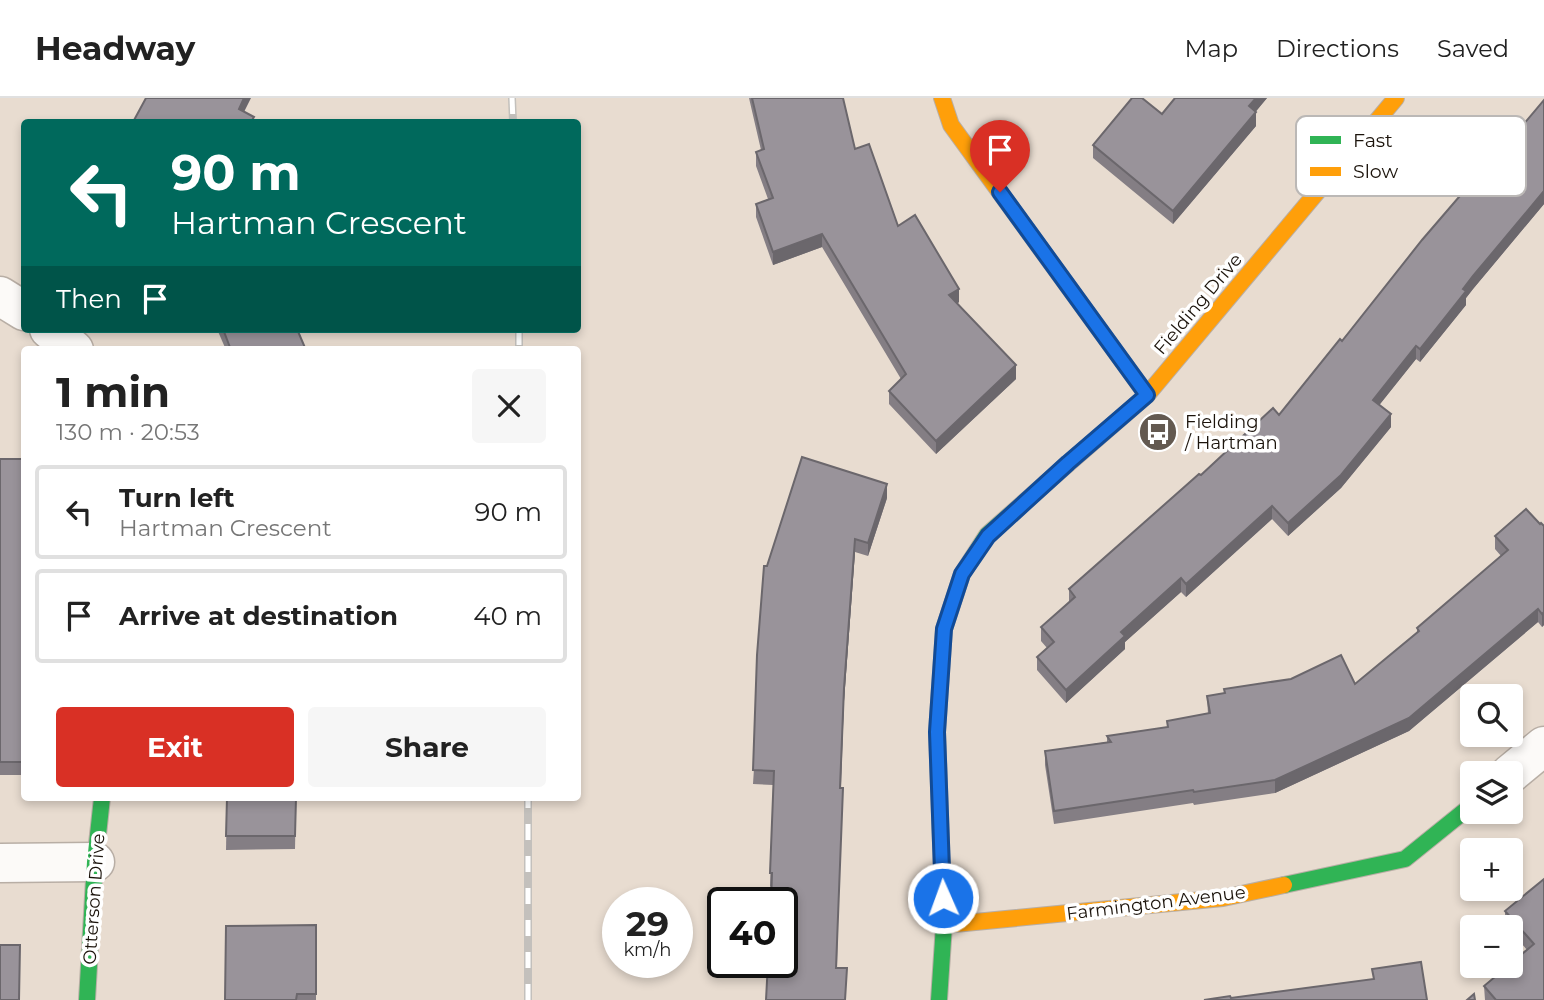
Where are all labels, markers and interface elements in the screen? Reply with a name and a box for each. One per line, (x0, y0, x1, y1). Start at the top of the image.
text: Headway (35, 28, 195, 68)
text: Map (1185, 34, 1238, 63)
text: Directions (1276, 34, 1399, 63)
text: Saved (1437, 34, 1509, 63)
legend (1296, 116, 1526, 196)
pin (970, 120, 1030, 192)
text: Fast (1353, 129, 1393, 152)
icon: arrive (981, 131, 1019, 169)
text: 90 m (171, 143, 301, 202)
icon: left (56, 147, 147, 238)
text: Slow (1353, 160, 1398, 183)
text: Hartman Crescent (171, 203, 467, 242)
street label: Fielding Drive (1149, 249, 1247, 359)
icon: arrive (136, 280, 174, 318)
text: Then (56, 283, 122, 315)
text: 1 min (56, 366, 170, 418)
button: close (472, 369, 546, 443)
bus stop icon: Fielding / Hartman (1137, 411, 1179, 453)
place label: Fielding / Hartman (1184, 411, 1278, 454)
text: 130 m · 20:53 (56, 418, 200, 446)
text: Turn left (119, 482, 235, 514)
icon: left (60, 493, 98, 531)
text: 90 m (475, 496, 542, 528)
text: Hartman Crescent (119, 514, 332, 542)
icon: arrive (60, 597, 98, 635)
text: Arrive at destination (119, 600, 398, 632)
text: 40 m (473, 600, 542, 632)
map controls (1460, 684, 1523, 978)
button: search (1460, 684, 1523, 747)
button: Exit (56, 707, 294, 787)
button: Share (308, 707, 546, 787)
button: layers (1460, 761, 1523, 824)
street label: Otterson Drive (78, 833, 110, 965)
button: + (1460, 838, 1523, 901)
position arrow (906, 861, 980, 935)
street label: Farmington Avenue (1065, 881, 1247, 925)
speed limit sign: 40 (707, 887, 798, 978)
text: 29 (626, 902, 669, 945)
button: − (1460, 915, 1523, 978)
text: km/h (623, 939, 672, 961)

